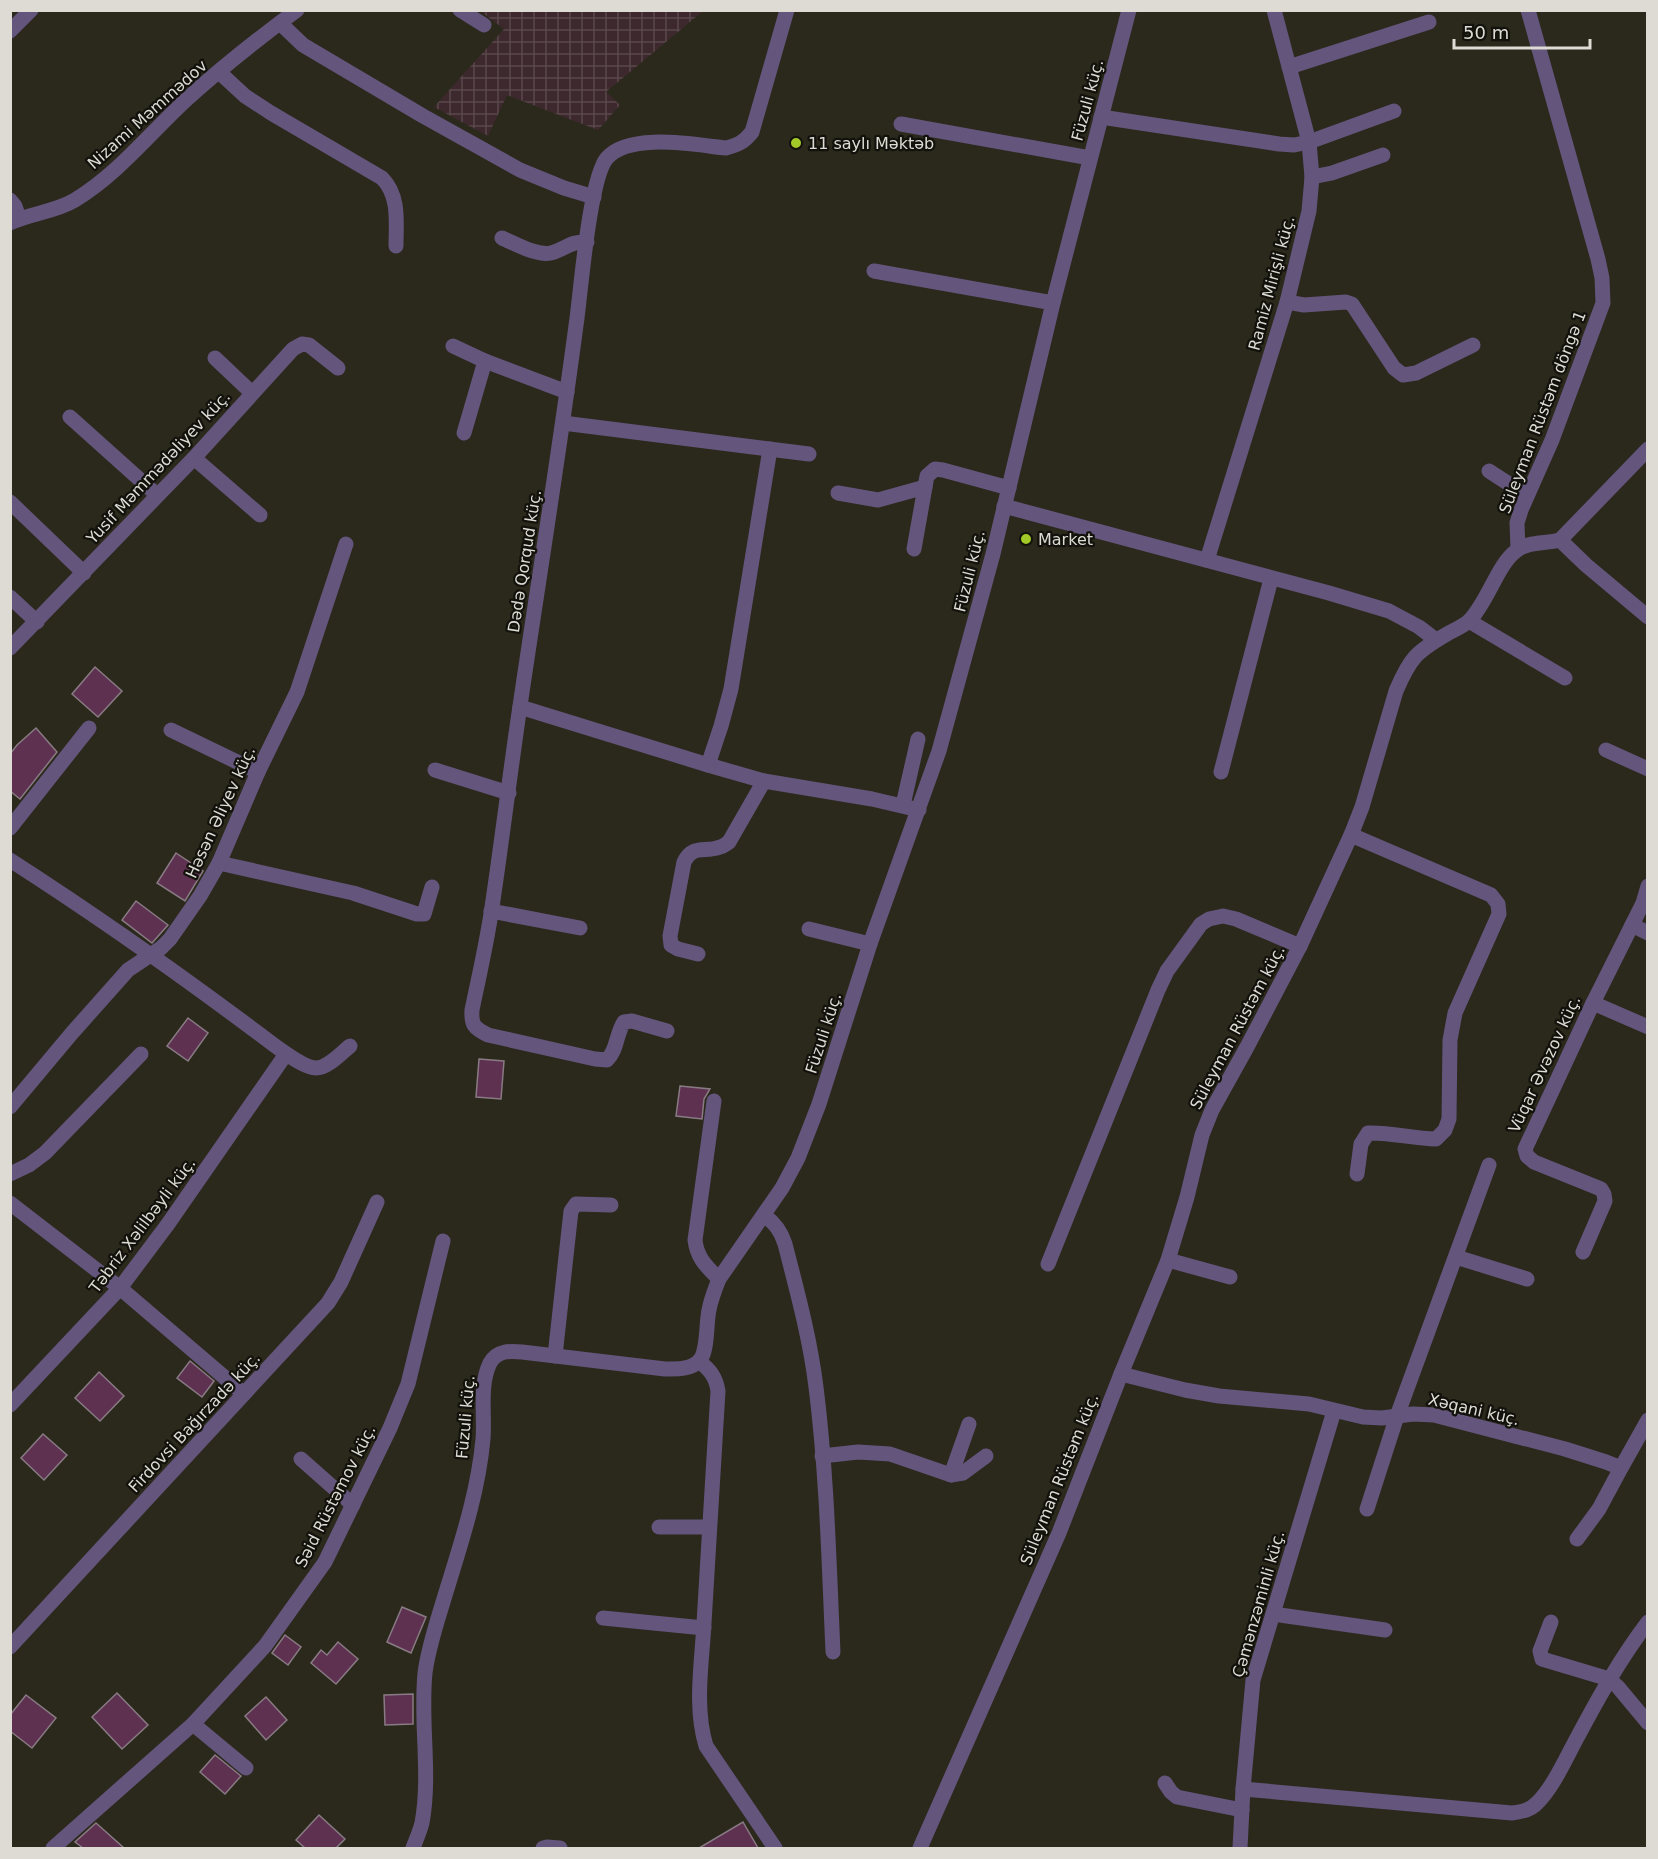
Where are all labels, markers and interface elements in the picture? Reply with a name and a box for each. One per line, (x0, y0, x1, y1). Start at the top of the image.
scale bar (1454, 12, 1590, 50)
text: 50 m (1463, 22, 1509, 43)
street label: Nizami Məmmədov (84, 56, 211, 173)
street label: Füzuli küç. (1067, 57, 1108, 143)
place label: 11 saylı Məktəb (808, 134, 934, 153)
marker: 11 saylı Məktəb (789, 136, 803, 150)
street label: Ramiz Mirişli küç. (1244, 214, 1299, 352)
street label: Süleyman Rüstəm döngə 1 (1495, 308, 1590, 516)
street label: Yusif Məmmədəliyev küç. (82, 387, 234, 548)
street label: Dədə Qorqud küç. (504, 488, 545, 634)
street label: Füzuli küç. (950, 528, 989, 614)
place label: Market (1038, 530, 1093, 549)
marker: Market (1019, 532, 1033, 546)
street label: Həsən Əliyev küç. (182, 743, 259, 881)
street label: Süleyman Rüstəm küç. (1186, 942, 1289, 1113)
street label: Füzuli küç. (801, 990, 845, 1076)
street label: Vüqar Əvəzov küç. (1504, 993, 1585, 1136)
street label: Təbriz Xəlilbəyli küç. (85, 1154, 200, 1298)
street label: Firdovsi Bağırzadə küç. (125, 1349, 264, 1496)
street label: Füzuli küç. (452, 1374, 479, 1460)
street label: Xəqani küç. (1426, 1390, 1521, 1429)
street label: Süleyman Rüstəm küç. (1016, 1391, 1103, 1568)
street label: Səid Rüstəmov küç. (291, 1422, 380, 1571)
street label: Çəmənzəminli küç. (1228, 1529, 1289, 1680)

